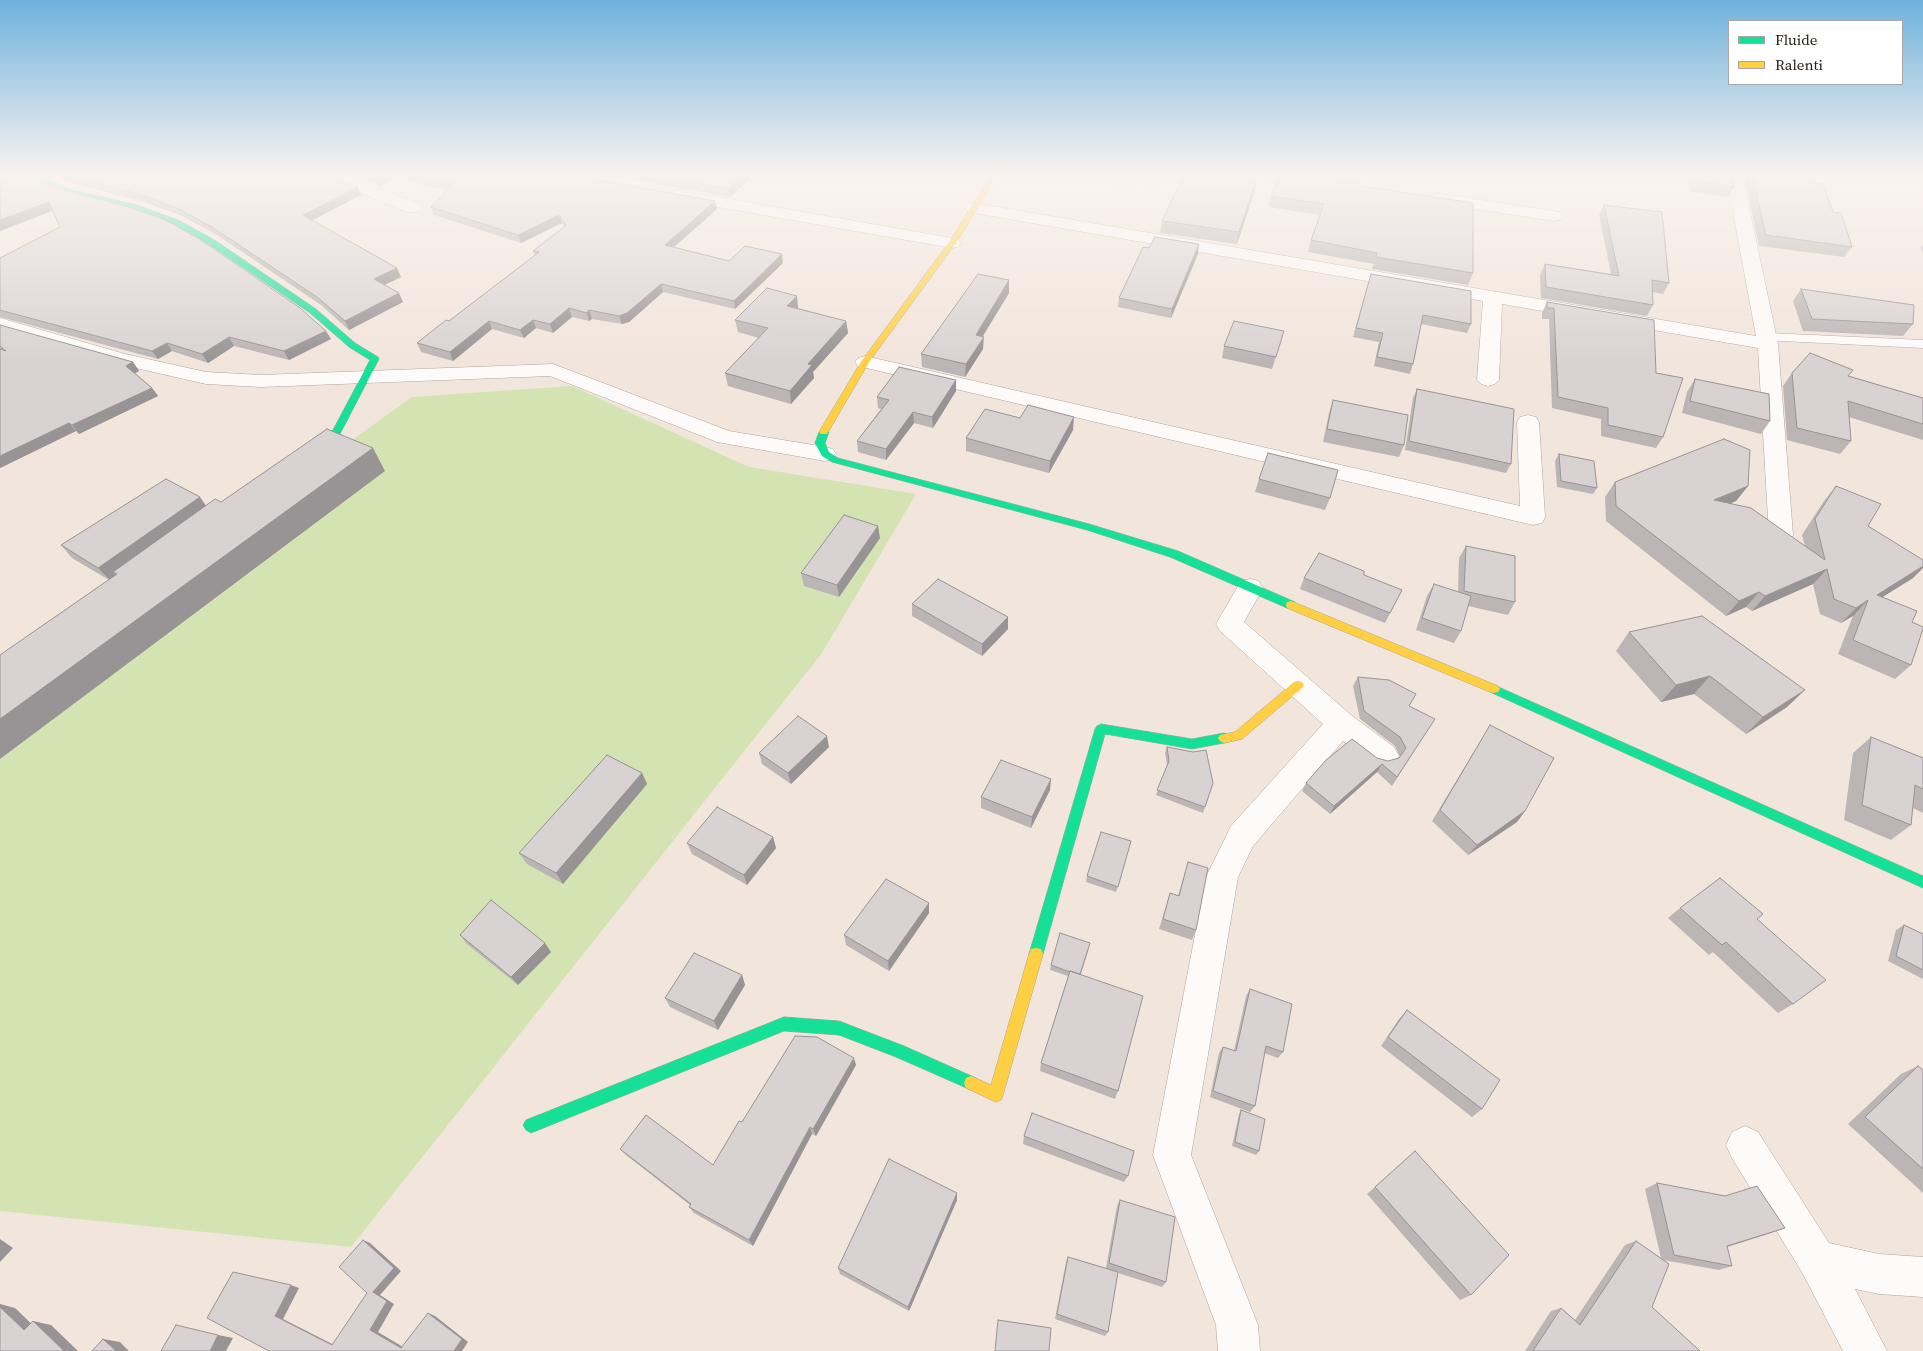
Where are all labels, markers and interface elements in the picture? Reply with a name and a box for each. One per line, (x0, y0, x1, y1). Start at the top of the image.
legend (1728, 20, 1903, 85)
text: Fluide (1775, 29, 1817, 50)
text: Ralenti (1775, 54, 1823, 75)

